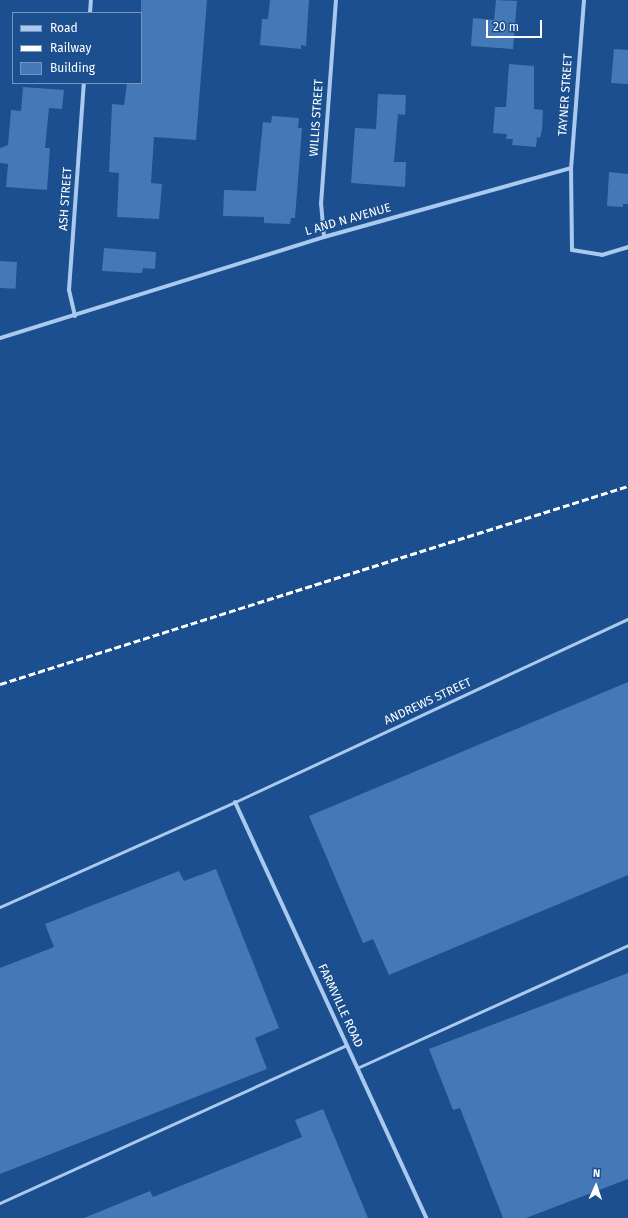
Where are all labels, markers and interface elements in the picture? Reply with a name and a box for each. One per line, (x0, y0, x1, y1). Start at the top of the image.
legend (12, 12, 142, 84)
scale bar (488, 12, 544, 38)
text: 20 m (493, 20, 519, 34)
text: Road (50, 21, 78, 35)
text: Railway (50, 41, 91, 55)
street label: TAYNER STREET (556, 53, 576, 137)
text: Building (50, 61, 95, 75)
street label: WILLIS STREET (307, 79, 327, 157)
street label: ASH STREET (57, 167, 75, 231)
street label: L AND N AVENUE (303, 201, 393, 239)
street label: ANDREWS STREET (382, 675, 474, 729)
street label: FARMVILLE ROAD (314, 962, 366, 1050)
north arrow (576, 1166, 616, 1206)
text: N (593, 1167, 601, 1180)

